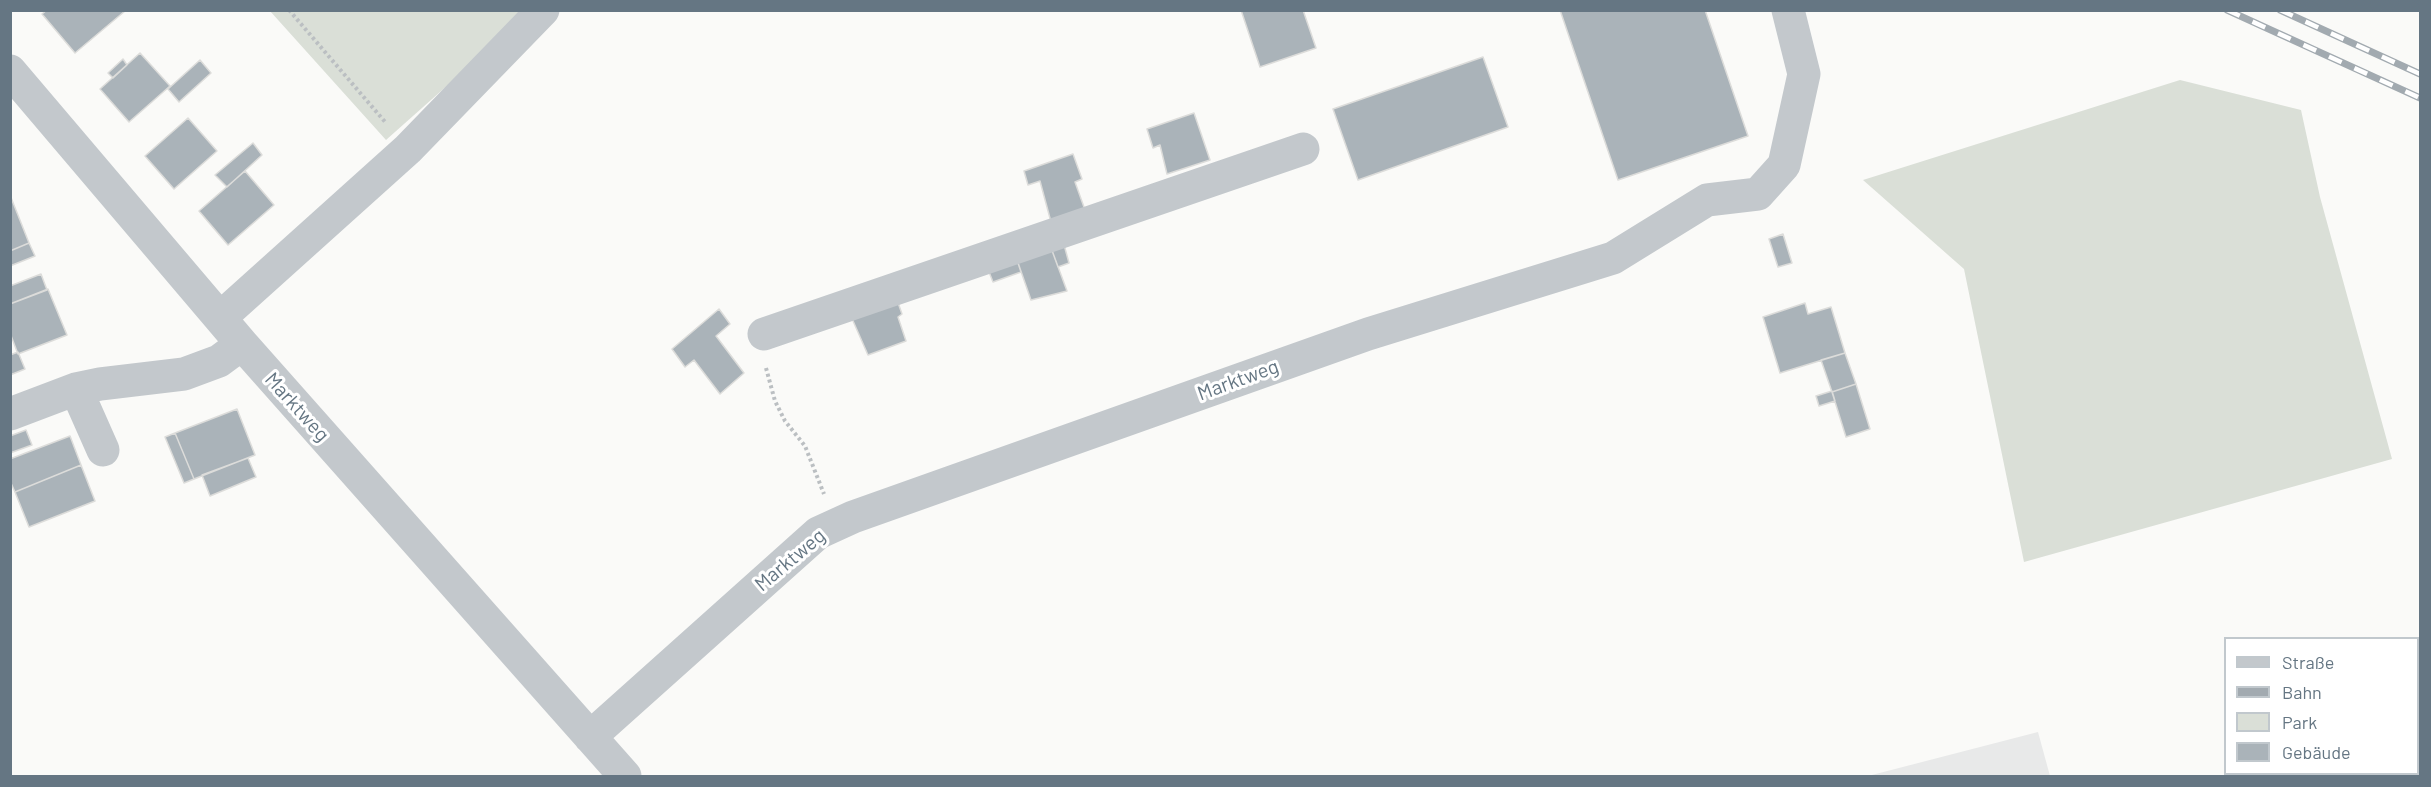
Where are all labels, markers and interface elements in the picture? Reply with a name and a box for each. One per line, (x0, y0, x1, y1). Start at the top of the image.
street label: Marktweg (1194, 354, 1282, 406)
street label: Marktweg (260, 368, 334, 446)
street label: Marktweg (750, 524, 830, 596)
legend (2224, 637, 2419, 775)
text: Straße (2282, 651, 2334, 673)
text: Bahn (2282, 681, 2322, 703)
text: Park (2282, 711, 2317, 733)
text: Gebäude (2282, 741, 2351, 763)

